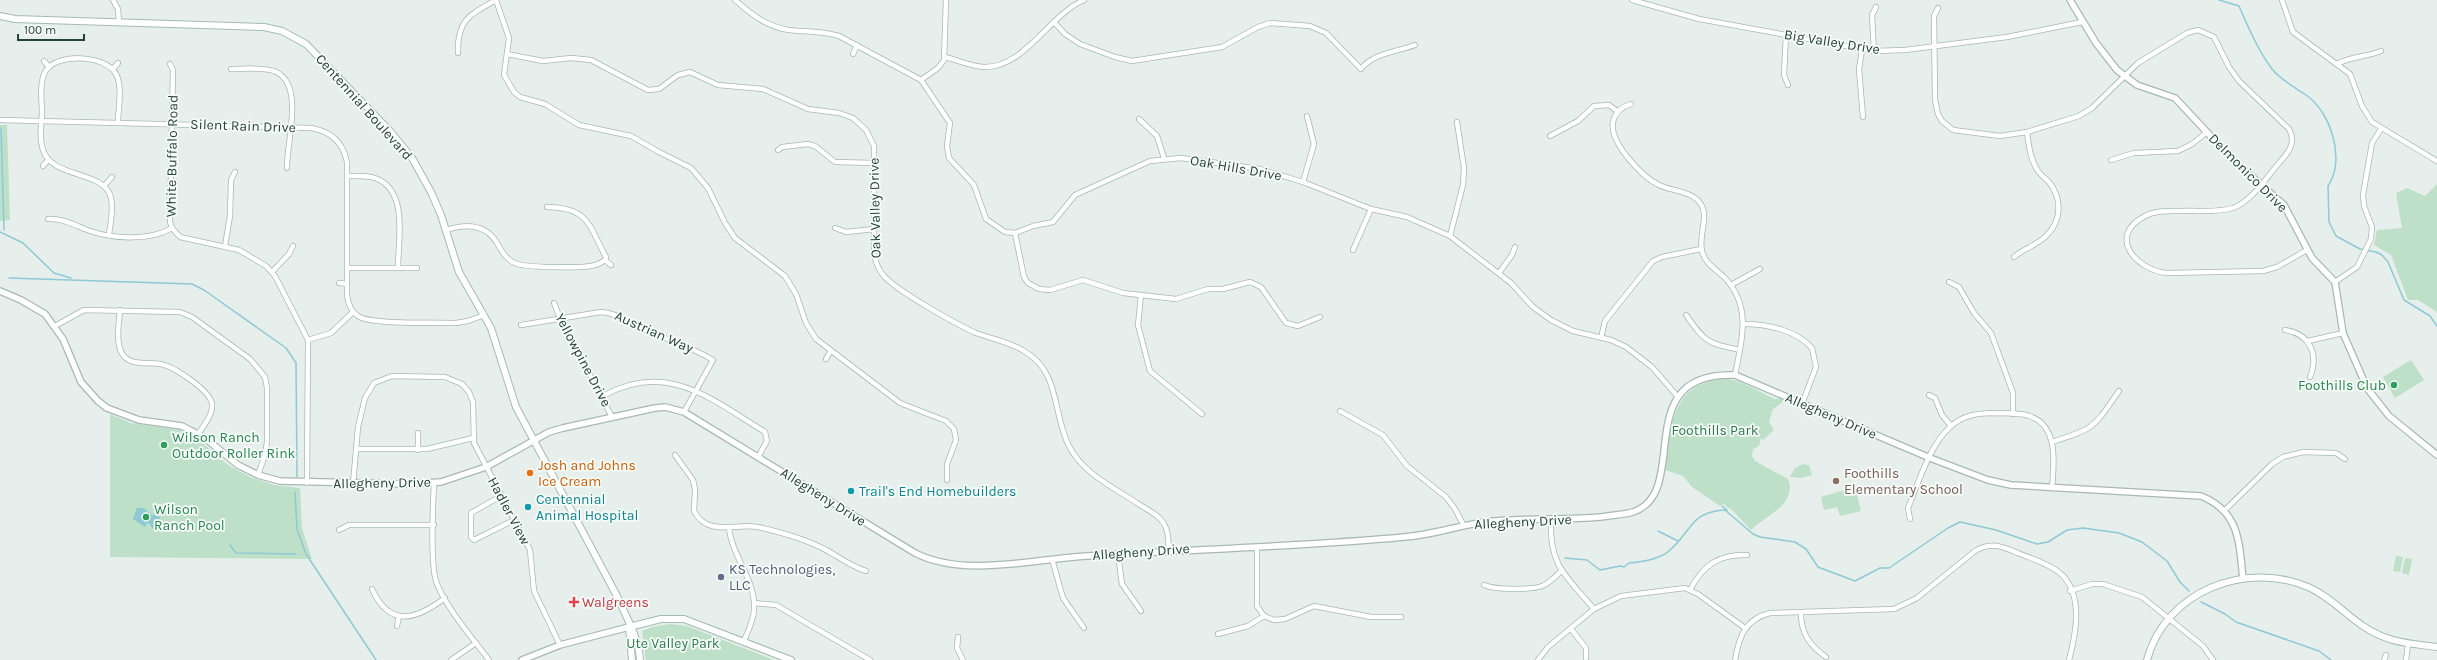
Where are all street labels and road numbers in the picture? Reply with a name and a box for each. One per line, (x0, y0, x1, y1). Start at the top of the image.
street label: Big Valley Drive (1783, 26, 1881, 58)
street label: Centennial Boulevard (312, 51, 416, 163)
street label: White Buffalo Road (162, 95, 182, 217)
street label: Silent Rain Drive (190, 116, 296, 136)
street label: Delmonico Drive (2205, 130, 2291, 216)
street label: Oak Hills Drive (1189, 152, 1283, 184)
street label: Oak Valley Drive (866, 158, 884, 258)
street label: Austrian Way (612, 307, 696, 357)
street label: Yellowpine Drive (551, 310, 615, 410)
street label: Allegheny Drive (1783, 389, 1879, 443)
street label: Allegheny Drive (777, 464, 869, 530)
street label: Allegheny Drive (333, 474, 431, 492)
street label: Hadler View (484, 474, 534, 548)
street label: Allegheny Drive (1474, 511, 1572, 533)
street label: Allegheny Drive (1092, 540, 1190, 564)

